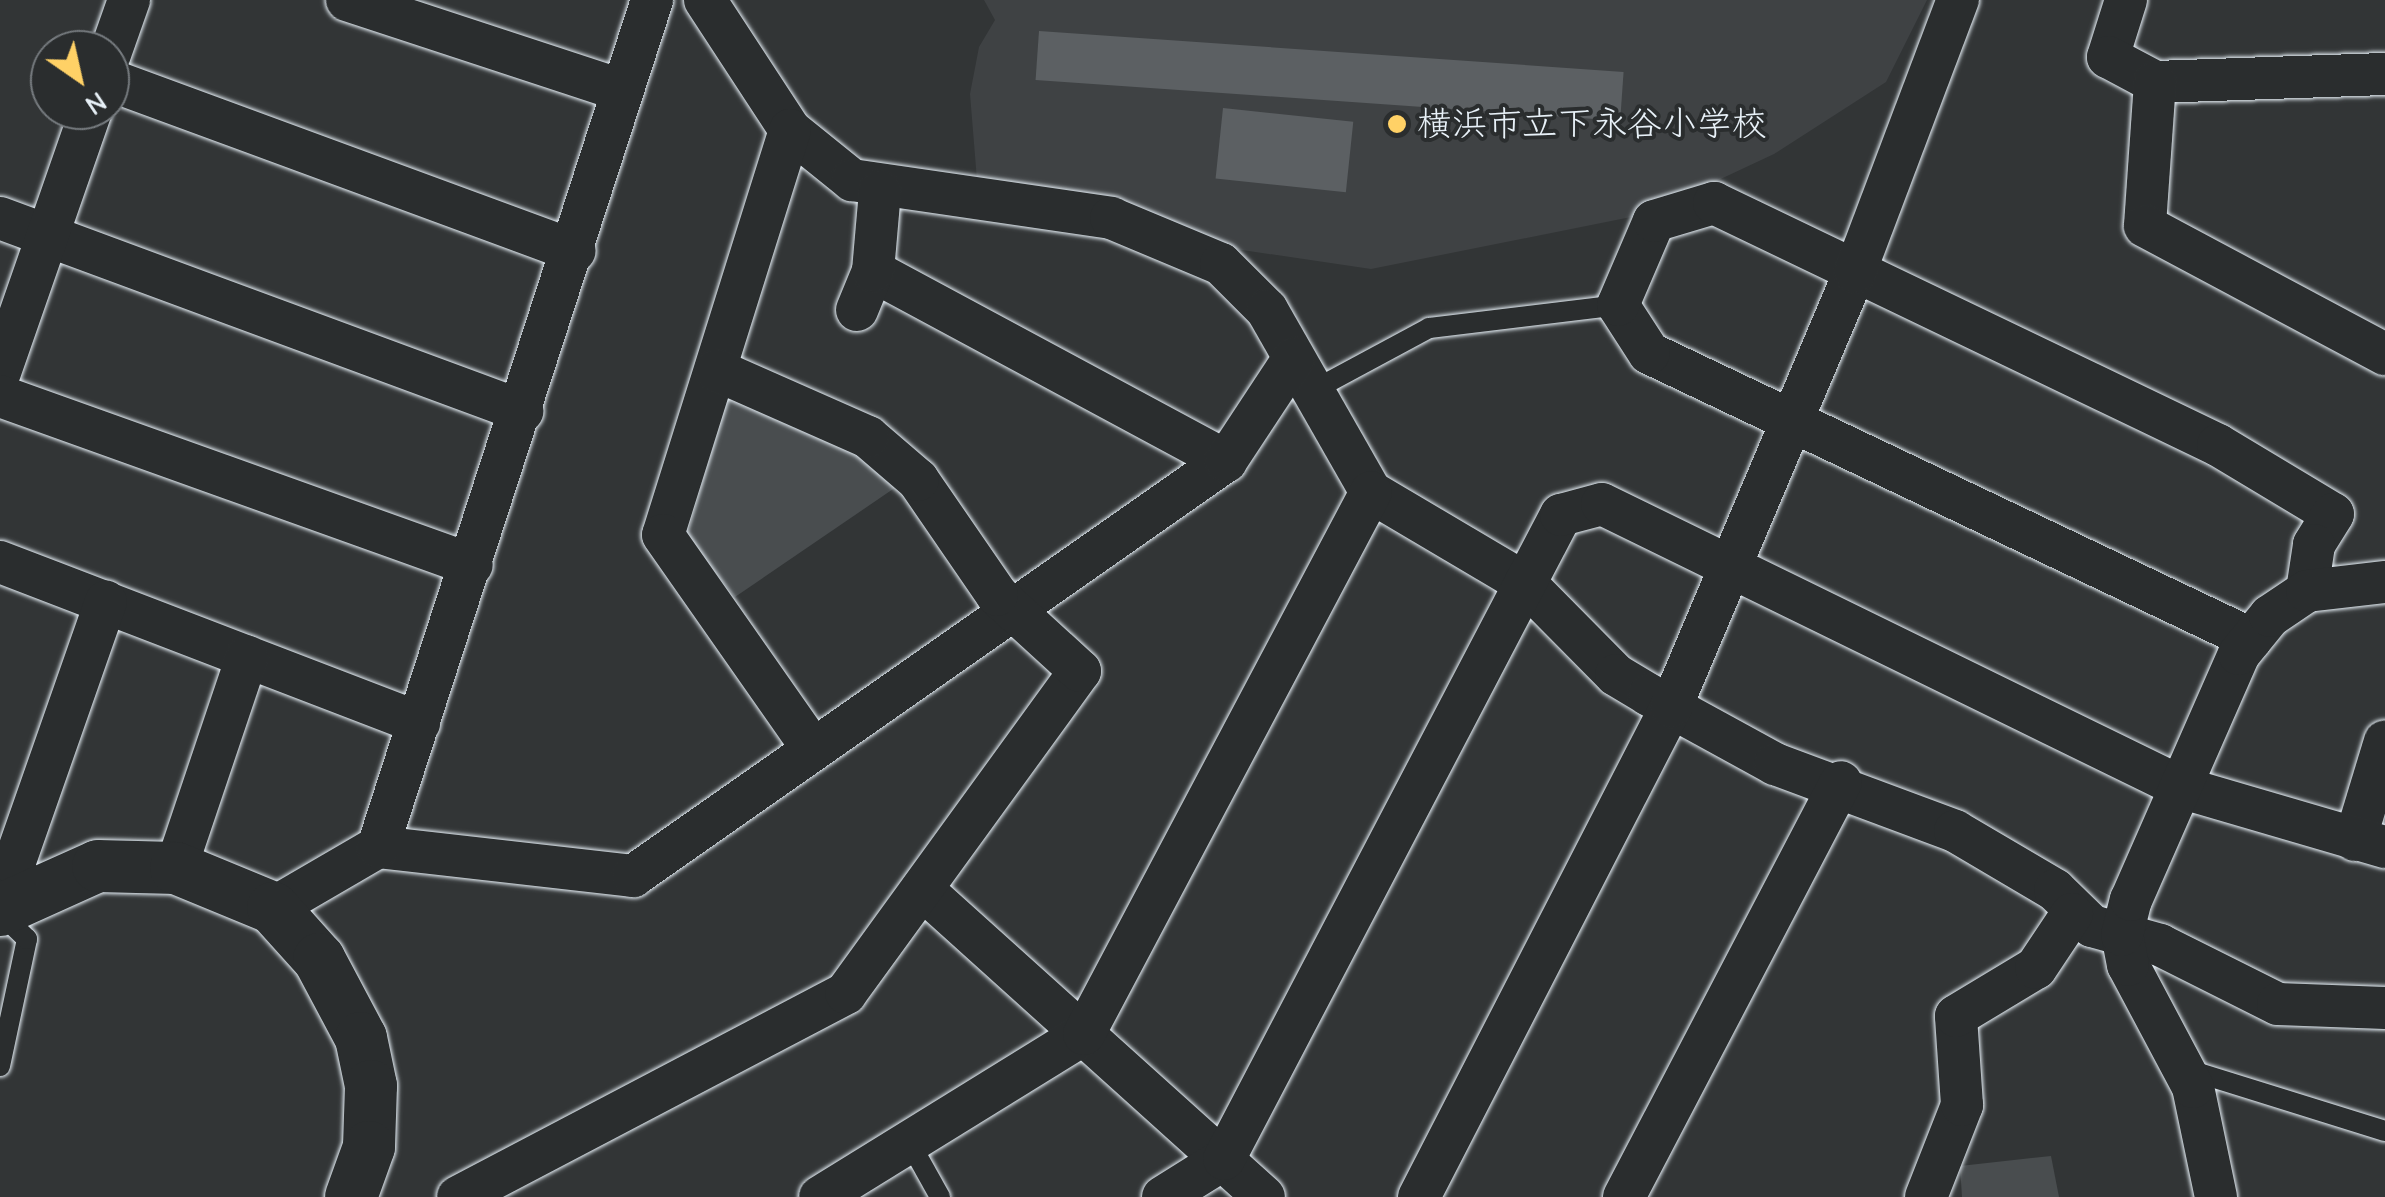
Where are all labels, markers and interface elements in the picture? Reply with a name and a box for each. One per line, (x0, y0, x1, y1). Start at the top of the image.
north arrow (30, 30, 130, 130)
text: N (79, 85, 112, 122)
place label: 横浜市立下永谷小学校 (1417, 103, 1767, 145)
marker: 横浜市立下永谷小学校 (1386, 113, 1408, 135)

